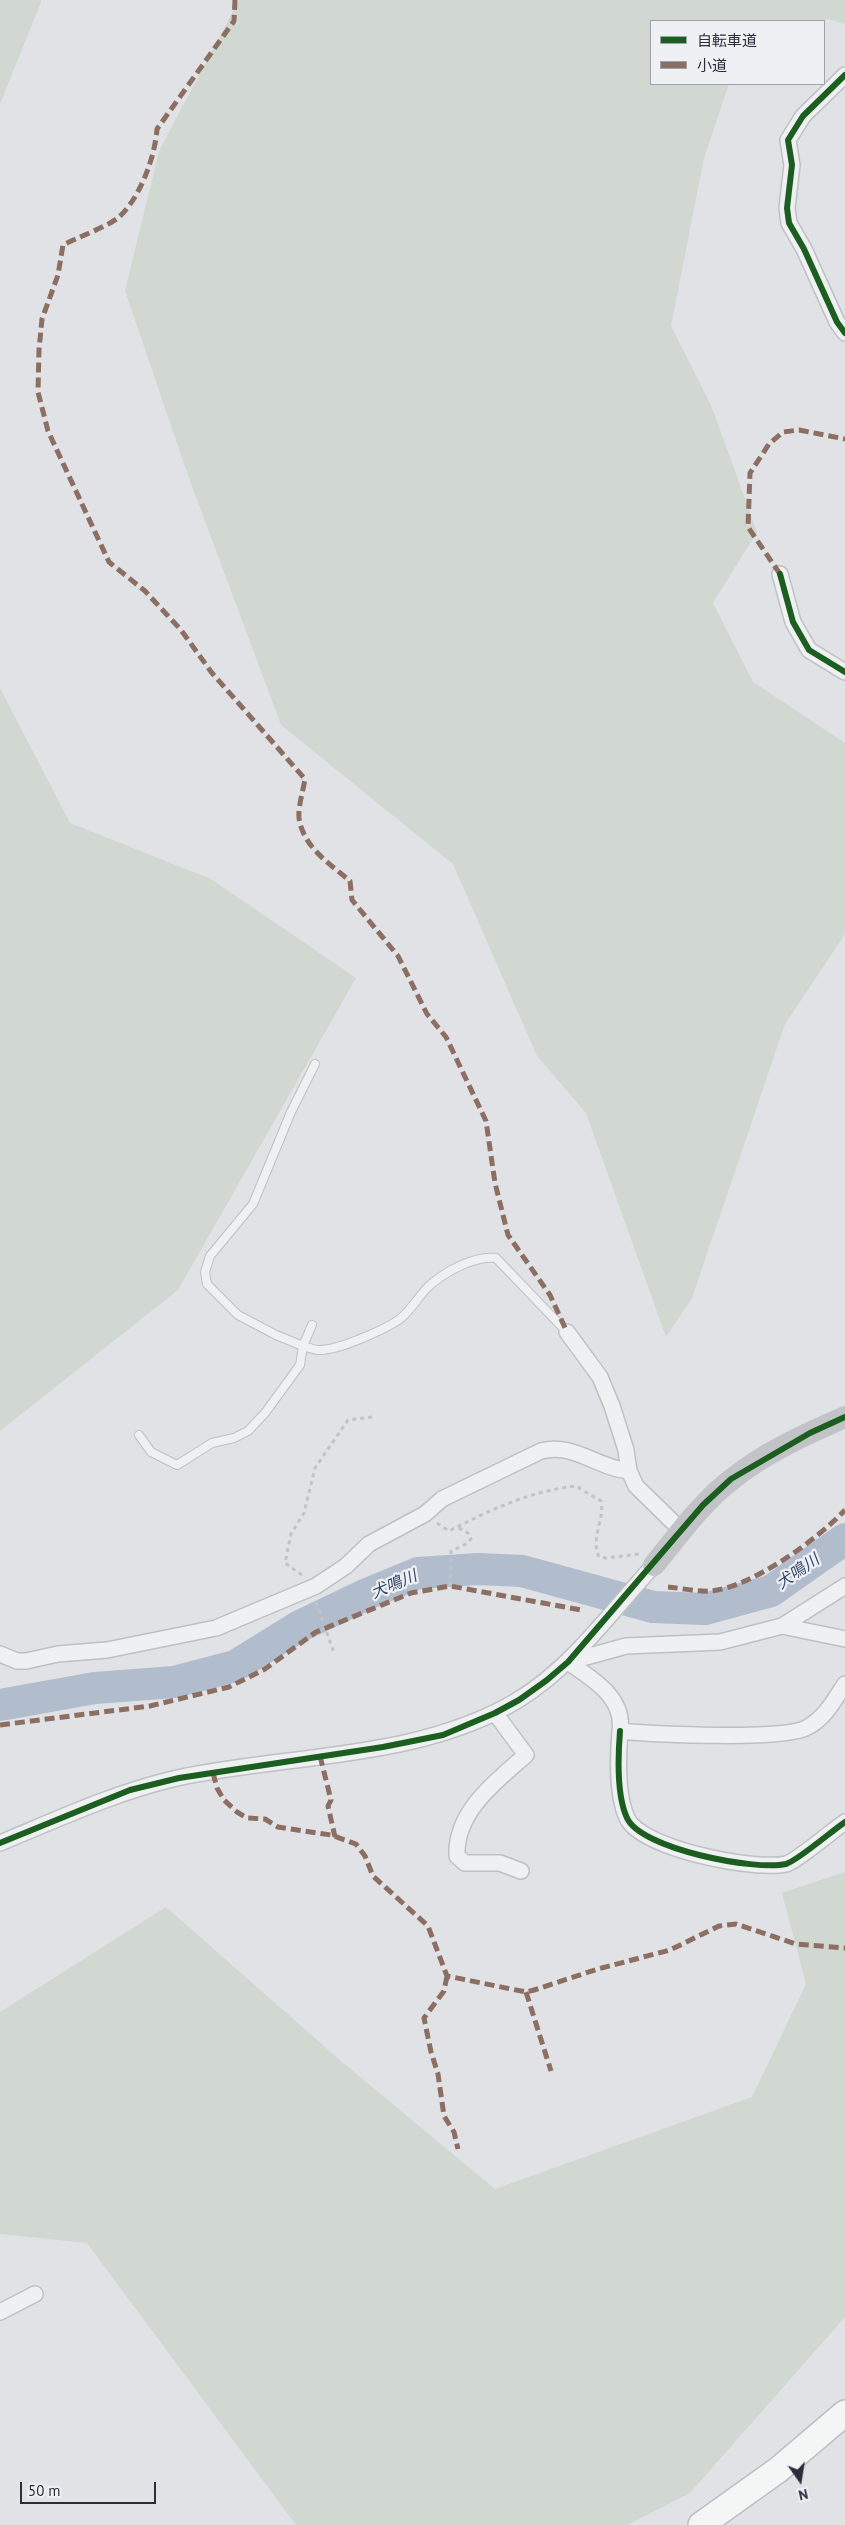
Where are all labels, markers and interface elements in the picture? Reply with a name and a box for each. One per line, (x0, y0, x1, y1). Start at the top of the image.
legend (650, 20, 825, 85)
text: 自転車道 (697, 31, 757, 50)
text: 小道 (697, 56, 727, 75)
water label: 犬鳴川 (773, 1550, 823, 1594)
water label: 犬鳴川 (368, 1567, 420, 1603)
north arrow (775, 2455, 825, 2505)
scale bar (22, 2472, 159, 2504)
text: 50 m (28, 2481, 61, 2500)
text: N (797, 2485, 810, 2504)

